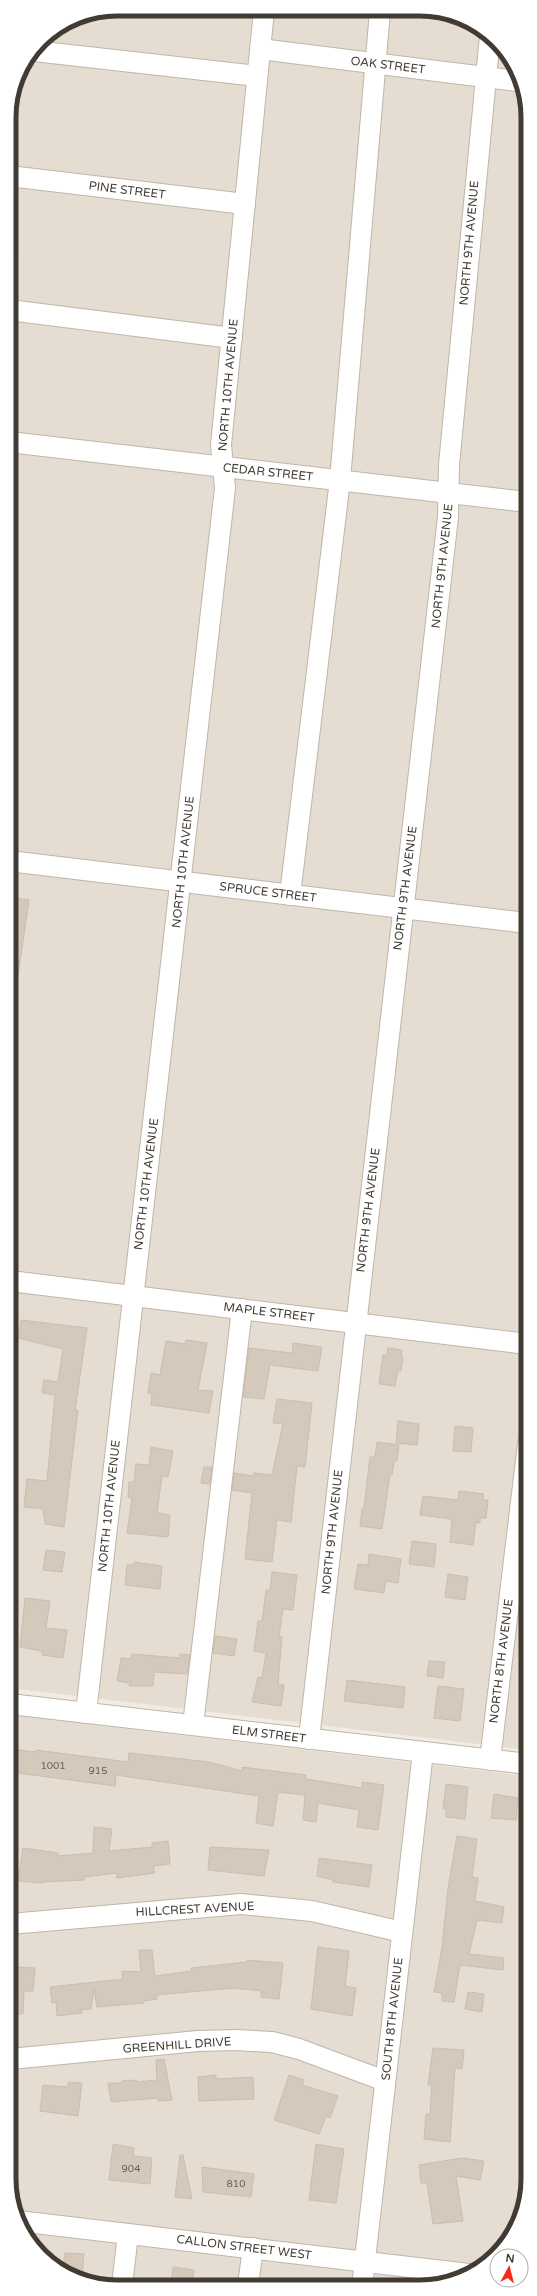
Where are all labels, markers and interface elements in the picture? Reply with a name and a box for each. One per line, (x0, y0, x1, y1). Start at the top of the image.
street label: OAK STREET (350, 53, 427, 77)
street label: PINE STREET (88, 178, 167, 202)
street label: NORTH 9TH AVENUE (457, 180, 481, 306)
street label: NORTH 10TH AVENUE (215, 318, 241, 452)
street label: CEDAR STREET (222, 460, 315, 484)
street label: NORTH 9TH AVENUE (428, 503, 456, 629)
street label: NORTH 10TH AVENUE (169, 795, 197, 929)
street label: NORTH 9TH AVENUE (390, 825, 420, 951)
street label: SPRUCE STREET (219, 879, 318, 905)
street label: NORTH 10TH AVENUE (131, 1117, 161, 1251)
street label: NORTH 9TH AVENUE (353, 1147, 383, 1273)
street label: MAPLE STREET (223, 1299, 316, 1325)
street label: NORTH 10TH AVENUE (95, 1439, 123, 1573)
street label: NORTH 9TH AVENUE (318, 1469, 346, 1595)
street label: NORTH 8TH AVENUE (486, 1598, 516, 1724)
street label: ELM STREET (231, 1723, 308, 1746)
house number: 1001 (40, 1760, 66, 1772)
house number: 915 (89, 1765, 107, 1777)
street label: HILLCREST AVENUE (135, 1899, 255, 1919)
street label: SOUTH 8TH AVENUE (379, 1956, 405, 2081)
street label: GREENHILL DRIVE (122, 2034, 232, 2056)
house number: 904 (122, 2163, 140, 2175)
house number: 810 (227, 2178, 245, 2190)
street label: CALLON STREET WEST (176, 2232, 313, 2262)
north arrow (489, 2248, 529, 2288)
text: N (505, 2252, 515, 2266)

